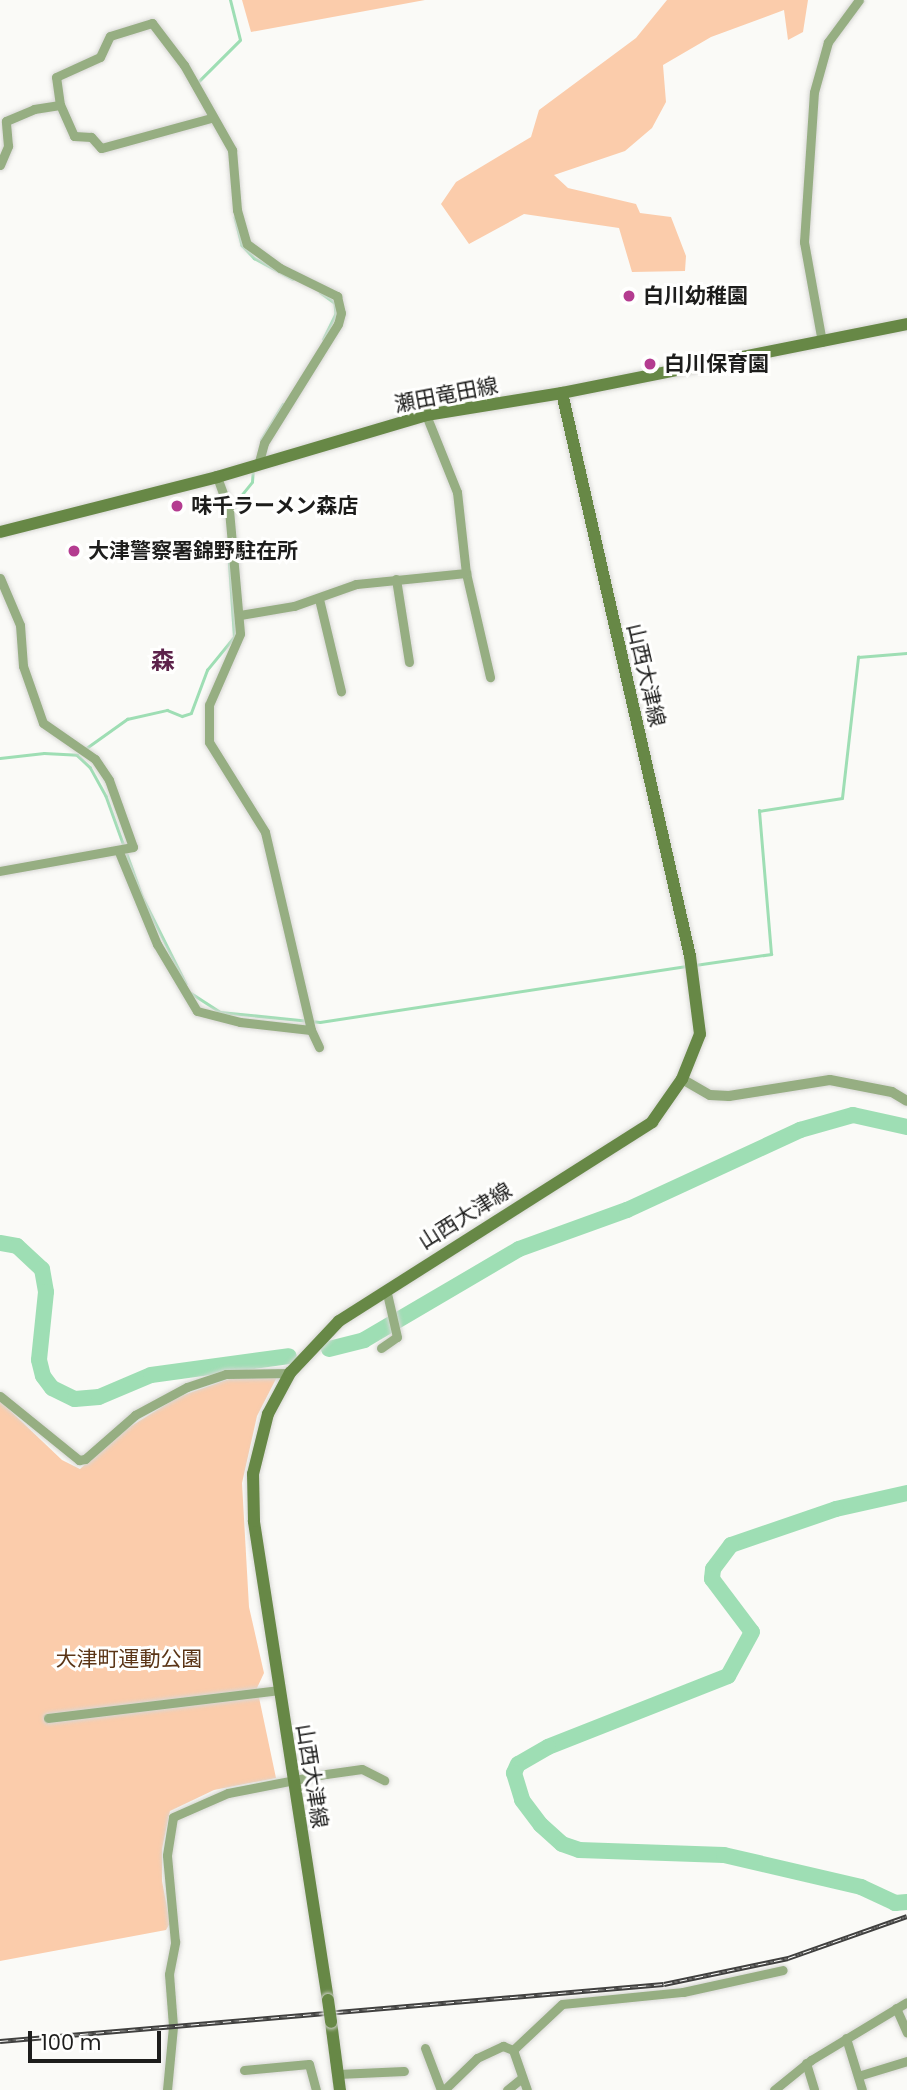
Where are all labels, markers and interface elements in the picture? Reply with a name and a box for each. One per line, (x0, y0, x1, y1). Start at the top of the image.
place label: 白川幼稚園 (643, 283, 748, 309)
marker: 白川幼稚園 (621, 288, 637, 304)
place label: 白川保育園 (664, 351, 769, 377)
marker: 白川保育園 (642, 356, 658, 372)
street label: 瀬田竜田線 (392, 373, 500, 417)
place label: 味千ラーメン森店 (191, 493, 359, 519)
marker: 味千ラーメン森店 (169, 498, 185, 514)
place label: 大津警察署錦野駐在所 (88, 538, 298, 564)
marker: 大津警察署錦野駐在所 (66, 543, 82, 559)
street label: 山西大津線 (622, 621, 670, 729)
district label: 森 (151, 647, 175, 675)
street label: 山西大津線 (414, 1177, 516, 1255)
park label: 大津町運動公園 (56, 1646, 202, 1672)
street label: 山西大津線 (291, 1722, 333, 1830)
scale bar (32, 2016, 164, 2060)
text: 100 m (41, 2028, 101, 2057)

